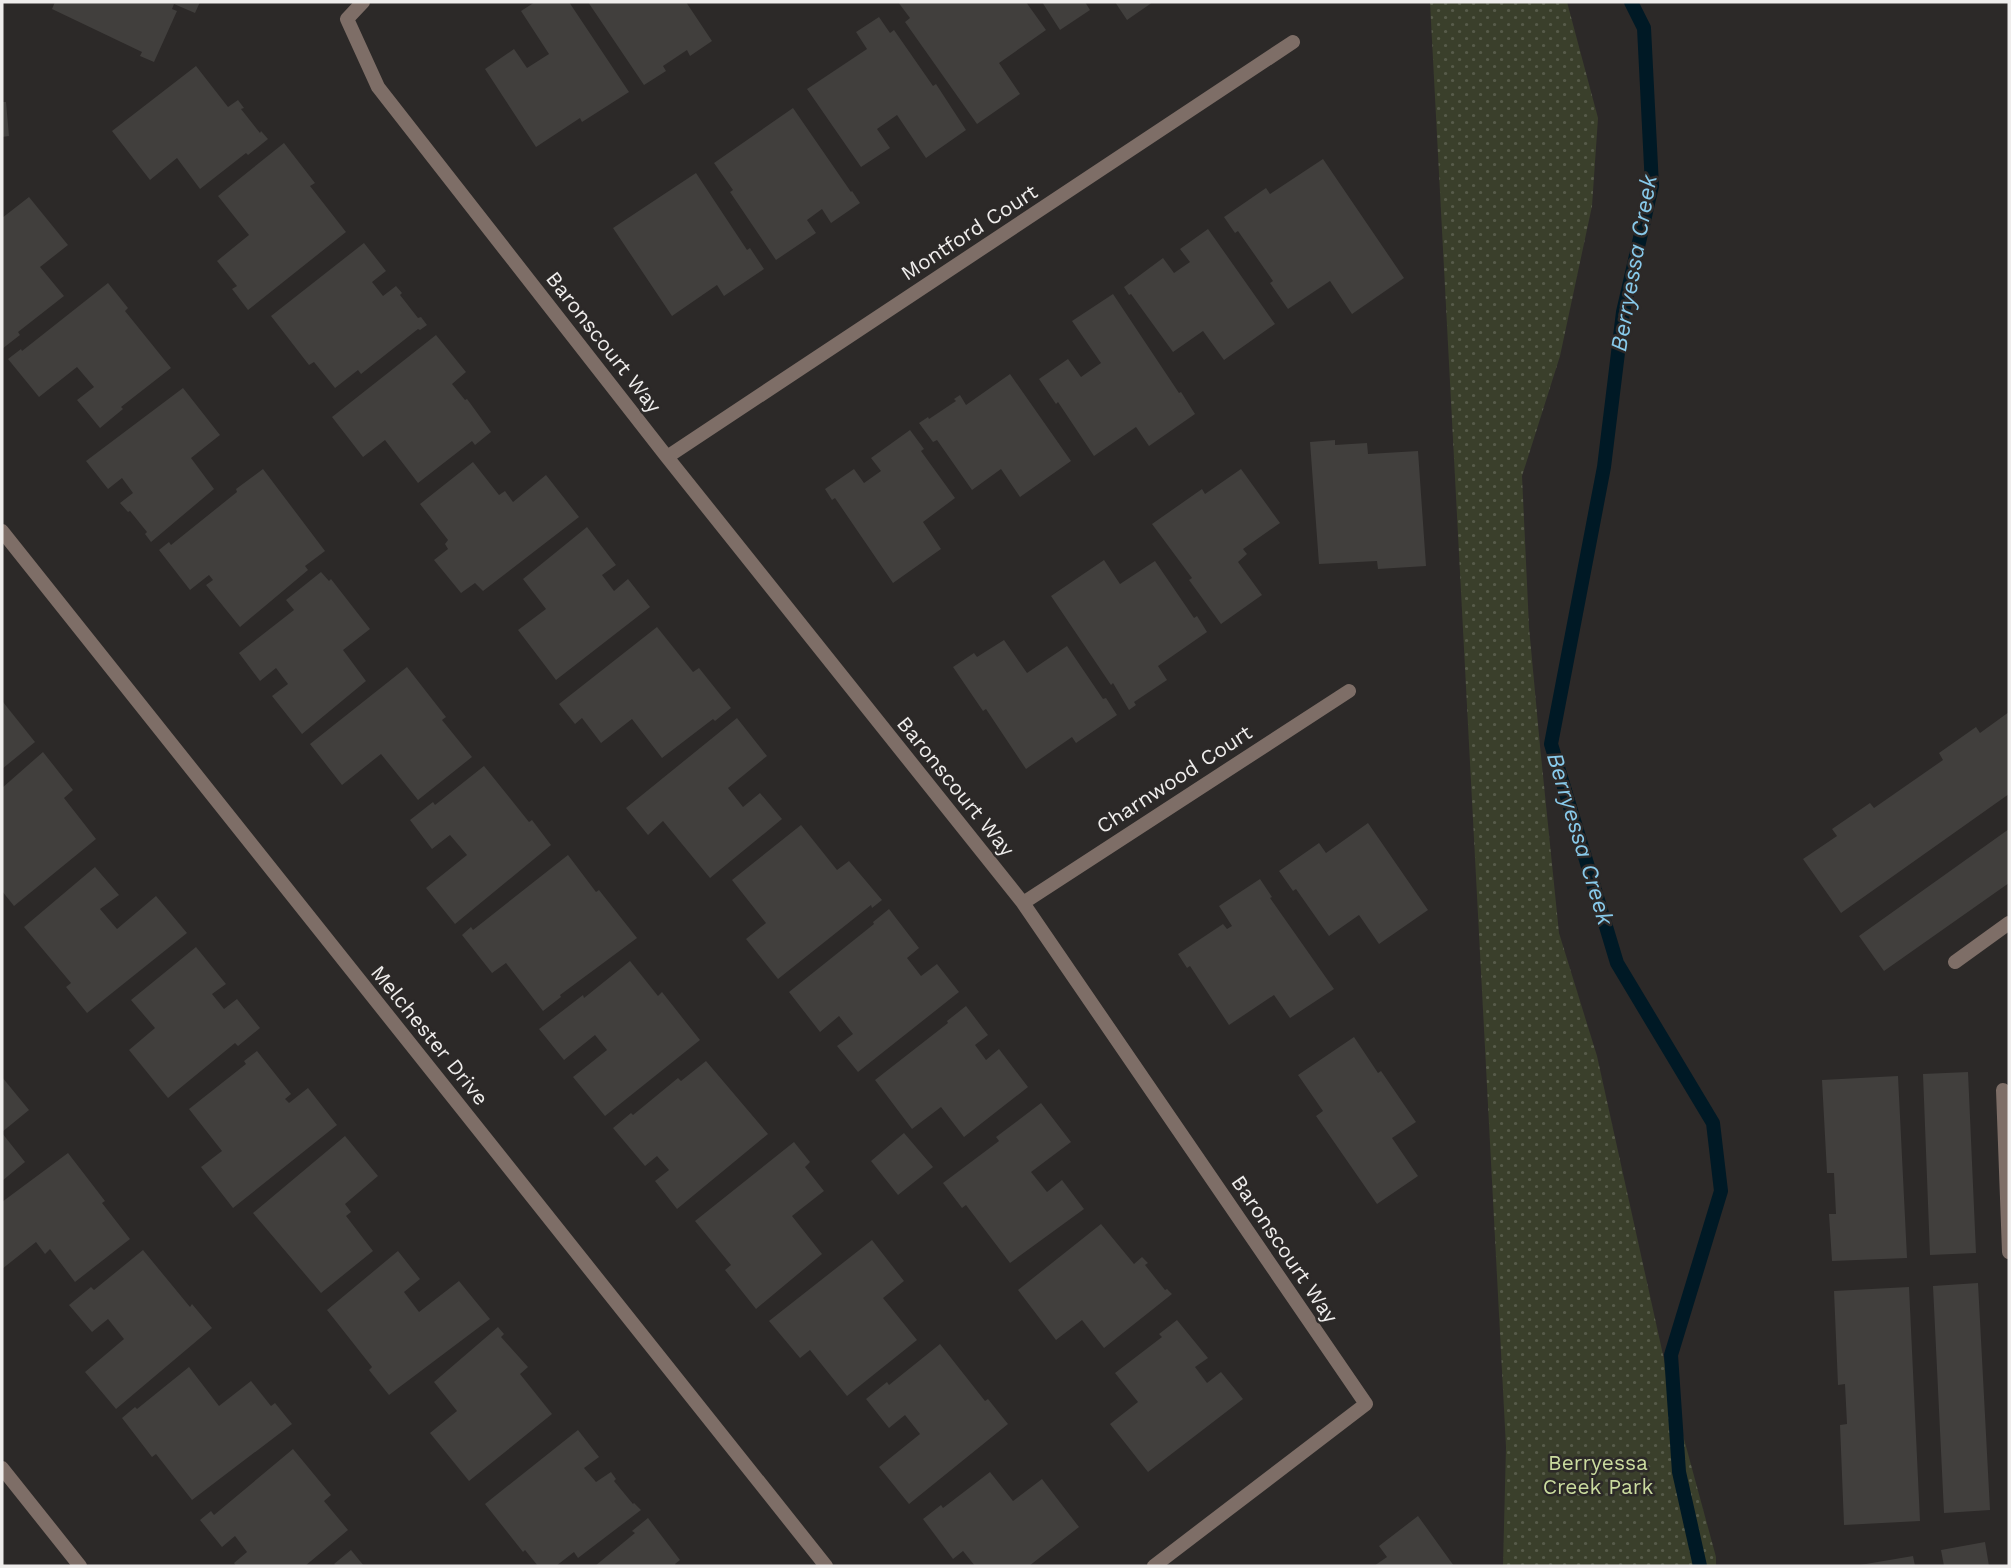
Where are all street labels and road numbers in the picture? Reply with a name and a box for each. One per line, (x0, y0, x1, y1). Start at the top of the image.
street label: Montford Court (896, 179, 1042, 285)
street label: Baronscourt Way (541, 266, 667, 418)
street label: Baronscourt Way (892, 711, 1020, 861)
street label: Charnwood Court (1092, 719, 1257, 839)
street label: Melchester Drive (366, 960, 494, 1110)
street label: Baronscourt Way (1226, 1170, 1344, 1328)

